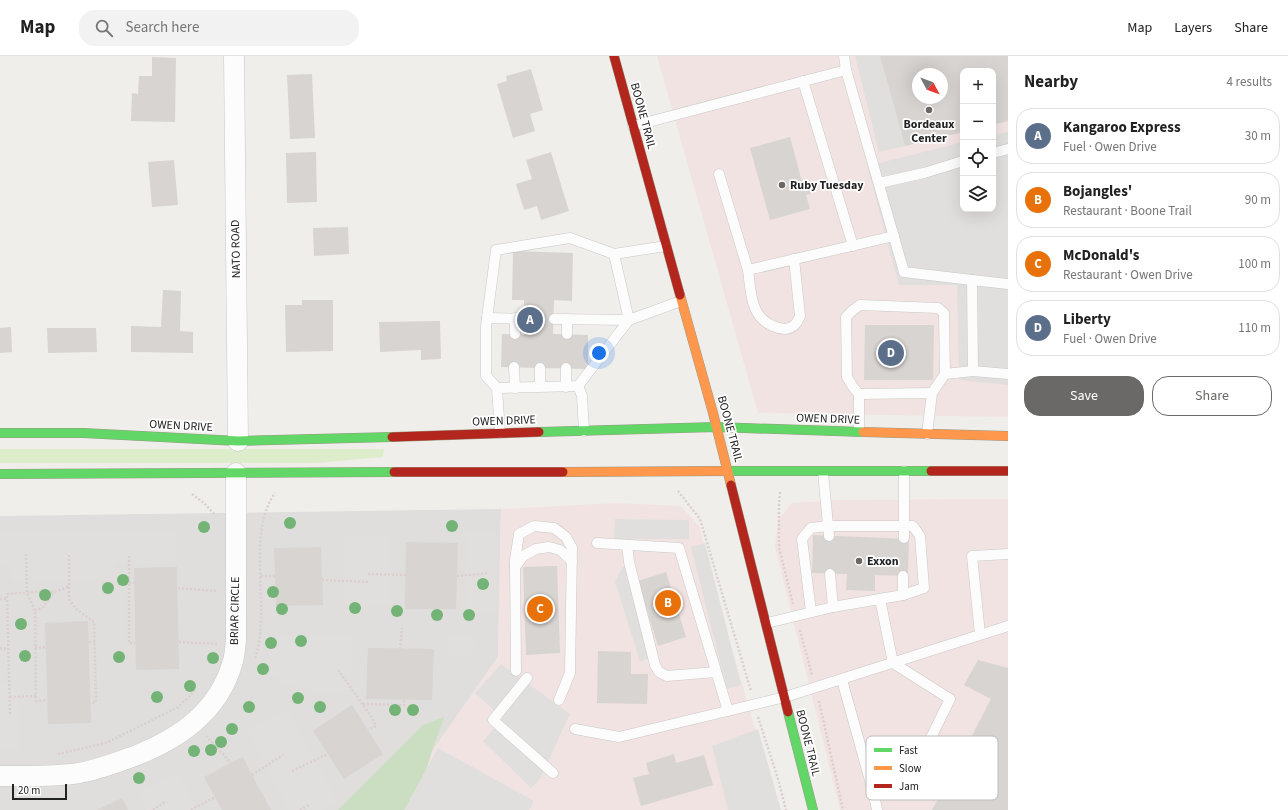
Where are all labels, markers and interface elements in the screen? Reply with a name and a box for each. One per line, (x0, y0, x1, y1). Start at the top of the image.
search box (79, 10, 359, 46)
text: Map (20, 14, 55, 41)
icon: search (93, 17, 115, 39)
text: Search here (125, 17, 199, 38)
text: Map (1127, 18, 1152, 38)
text: Layers (1174, 18, 1212, 38)
text: Share (1234, 18, 1268, 38)
north arrow (912, 68, 948, 104)
map controls (960, 68, 996, 212)
button: + (960, 68, 996, 104)
text: Nearby (1024, 70, 1078, 94)
text: 4 results (1227, 73, 1272, 91)
street label: BOONE TRAIL (626, 81, 660, 151)
button: − (960, 104, 996, 140)
marker: Bordeaux Center (924, 105, 934, 115)
place label: Bordeaux Center (904, 116, 954, 147)
text: Kangaroo Express (1063, 117, 1181, 138)
text: A (1034, 127, 1042, 145)
text: 30 m (1245, 127, 1271, 145)
text: Fuel · Owen Drive (1063, 138, 1157, 156)
button: locate (960, 140, 996, 176)
button: layers (960, 176, 996, 212)
place label: Ruby Tuesday (790, 177, 864, 194)
marker: Ruby Tuesday (777, 180, 787, 190)
text: Bojangles' (1063, 181, 1132, 202)
text: B (1034, 191, 1042, 209)
text: 90 m (1245, 191, 1271, 209)
text: Restaurant · Boone Trail (1063, 202, 1192, 220)
street label: NATO ROAD (227, 219, 245, 279)
text: McDonald's (1063, 245, 1140, 266)
text: C (1034, 255, 1042, 273)
text: 100 m (1238, 255, 1271, 273)
text: Restaurant · Owen Drive (1063, 266, 1193, 284)
pin: A (517, 305, 543, 335)
text: Liberty (1063, 309, 1111, 330)
text: D (1034, 319, 1042, 337)
text: 110 m (1238, 319, 1271, 337)
text: Fuel · Owen Drive (1063, 330, 1157, 348)
pin: D (878, 338, 904, 368)
your location (589, 343, 609, 363)
button: Save (1024, 376, 1144, 416)
button: Share (1152, 376, 1272, 416)
street label: BOONE TRAIL (713, 394, 747, 464)
street label: OWEN DRIVE (796, 409, 860, 429)
street label: OWEN DRIVE (472, 411, 536, 431)
street label: OWEN DRIVE (149, 416, 213, 436)
place label: Exxon (867, 553, 899, 570)
marker: Exxon (854, 556, 864, 566)
street label: BRIAR CIRCLE (226, 577, 244, 645)
pin: B (655, 588, 681, 618)
pin: C (527, 594, 553, 624)
street label: BOONE TRAIL (792, 708, 825, 778)
legend (866, 736, 998, 800)
text: Fast (899, 743, 918, 758)
text: Slow (899, 761, 922, 776)
text: Jam (899, 779, 919, 794)
scale bar (12, 782, 67, 801)
text: 20 m (18, 783, 40, 798)

